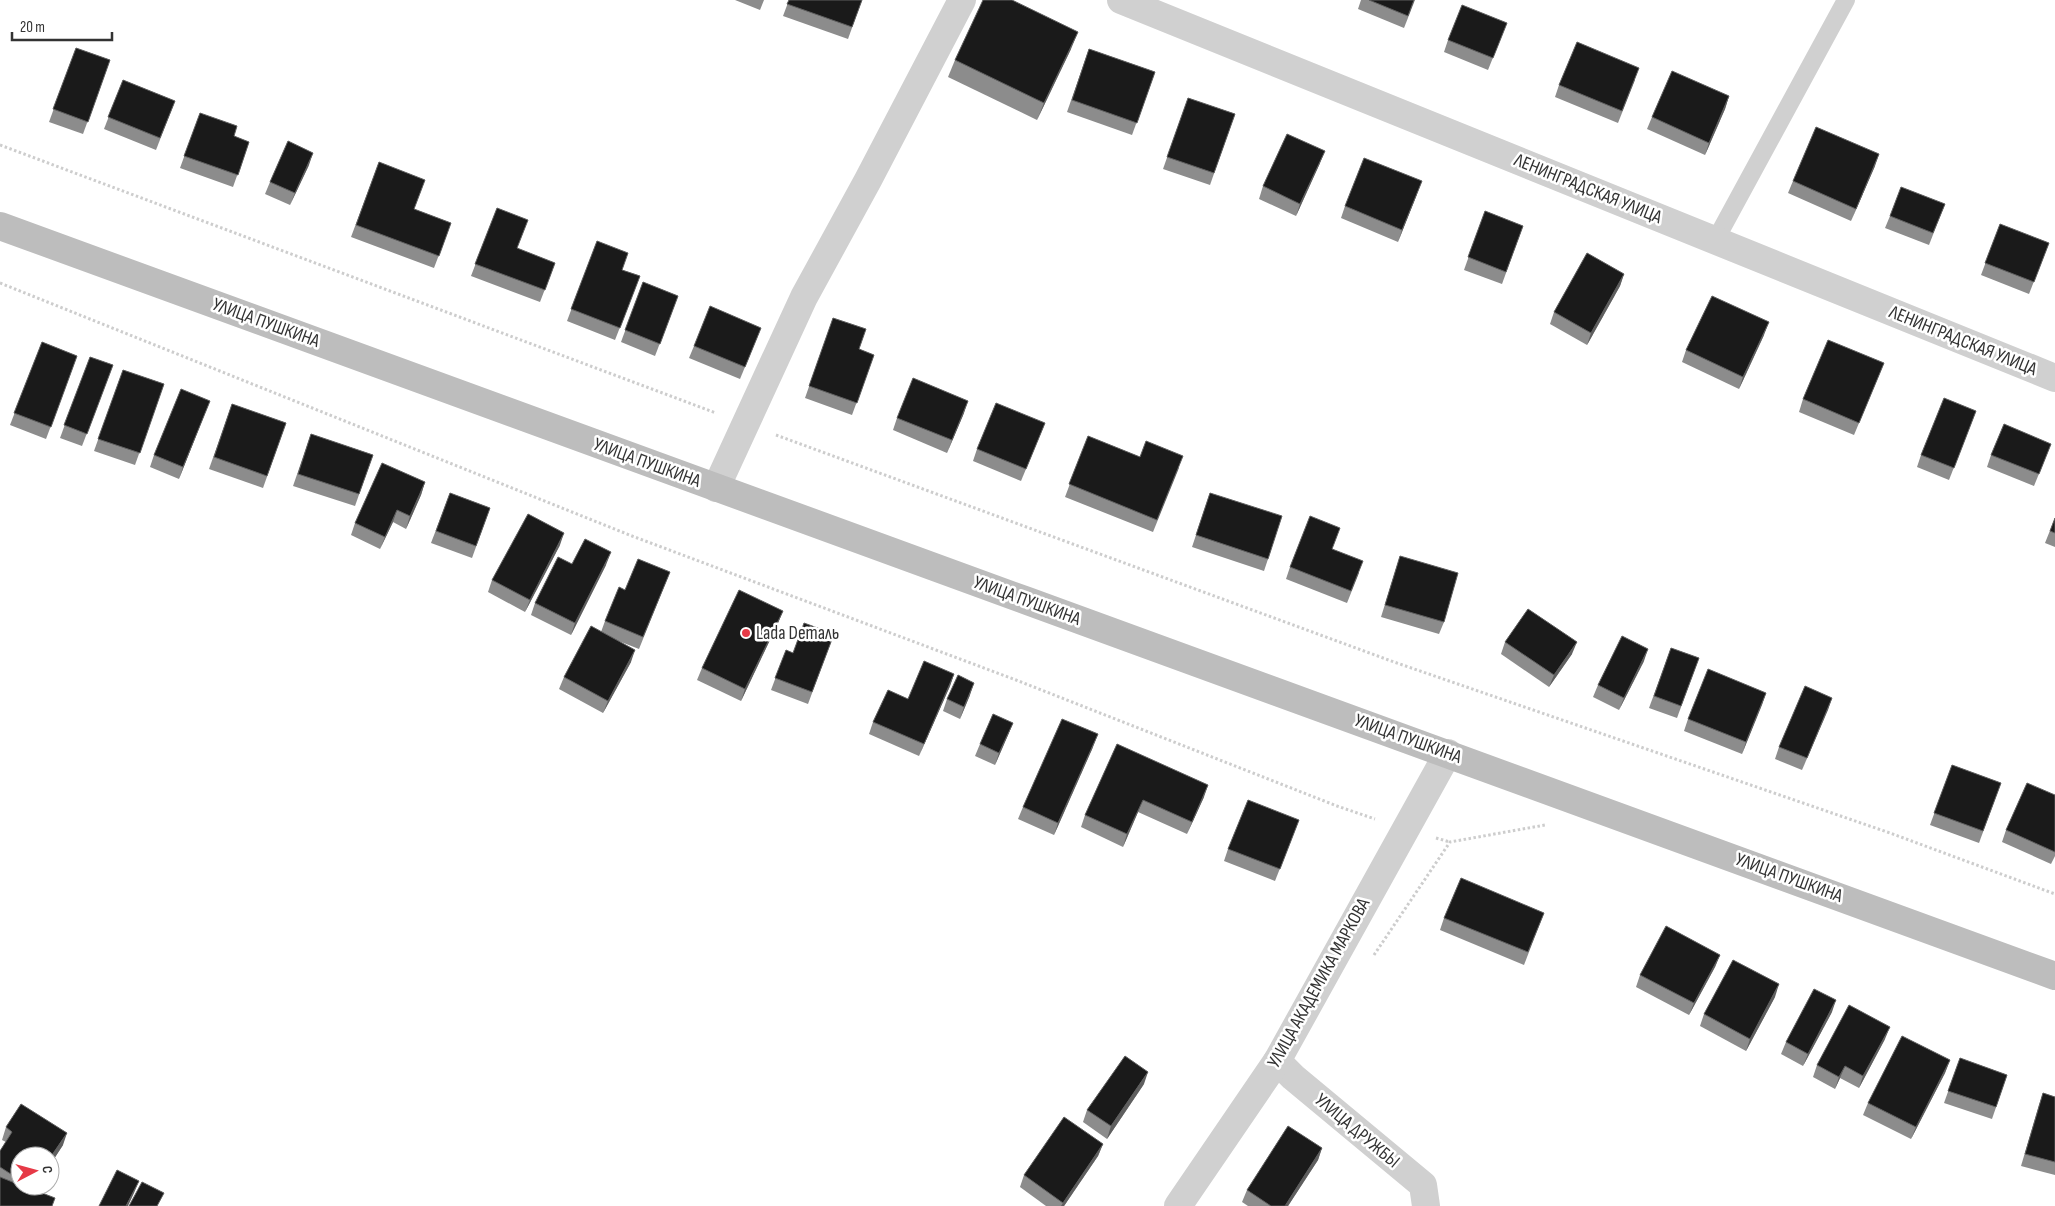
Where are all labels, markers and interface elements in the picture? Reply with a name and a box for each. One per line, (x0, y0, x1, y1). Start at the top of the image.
scale bar (12, 10, 112, 42)
text: 20 m (20, 18, 45, 37)
street label: ЛЕНИНГРАДСКАЯ УЛИЦА (1510, 148, 1666, 229)
street label: УЛИЦА ПУШКИНА (209, 293, 324, 353)
street label: ЛЕНИНГРАДСКАЯ УЛИЦА (1885, 300, 2041, 381)
street label: УЛИЦА ПУШКИНА (590, 433, 705, 493)
street label: УЛИЦА ПУШКИНА (970, 571, 1085, 631)
place label: Lada Dеталь (756, 622, 839, 645)
marker: Lada Dеталь (740, 627, 752, 639)
street label: УЛИЦА ПУШКИНА (1351, 709, 1466, 769)
street label: УЛИЦА ПУШКИНА (1732, 848, 1847, 908)
street label: УЛИЦА АКАДЕМИКА МАРКОВА (1263, 893, 1376, 1072)
street label: УЛИЦА ДРУЖБЫ (1310, 1089, 1404, 1173)
north arrow (10, 1146, 60, 1196)
text: С (39, 1165, 56, 1174)

